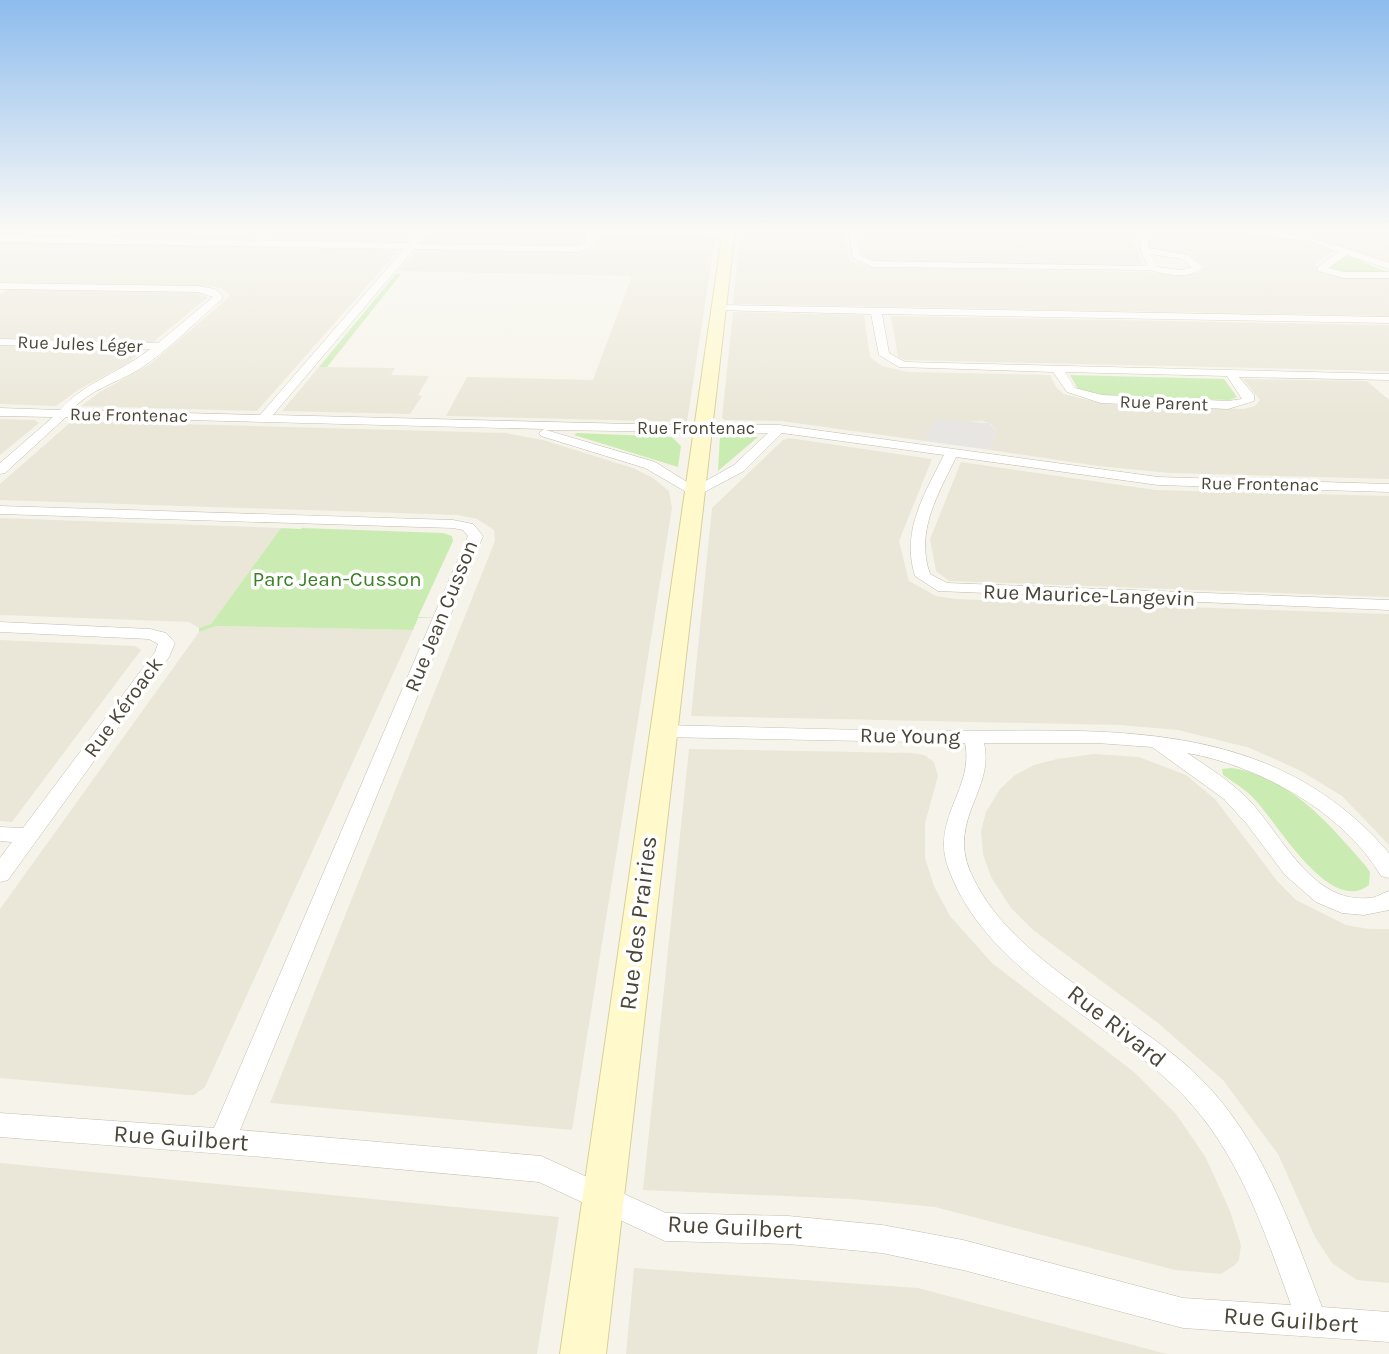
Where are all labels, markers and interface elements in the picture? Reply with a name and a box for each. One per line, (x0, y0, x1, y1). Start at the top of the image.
street label: Rue Jules Léger (17, 331, 143, 357)
street label: Rue Parent (1119, 390, 1209, 416)
street label: Rue Frontenac (70, 403, 188, 427)
street label: Rue Frontenac (637, 417, 755, 439)
street label: Rue Frontenac (1201, 472, 1319, 496)
street label: Rue Jean Cusson (400, 537, 482, 695)
park label: Parc Jean-Cusson (252, 567, 422, 591)
street label: Rue Maurice-Langevin (982, 579, 1196, 611)
street label: Rue Kéroack (79, 652, 168, 762)
street label: Rue Young (860, 723, 960, 749)
street label: Rue des Prairies (613, 834, 663, 1012)
street label: Rue Rivard (1062, 979, 1172, 1073)
street label: Rue Guilbert (113, 1119, 249, 1157)
street label: Rue Guilbert (667, 1209, 803, 1245)
street label: Rue Guilbert (1223, 1301, 1359, 1339)

